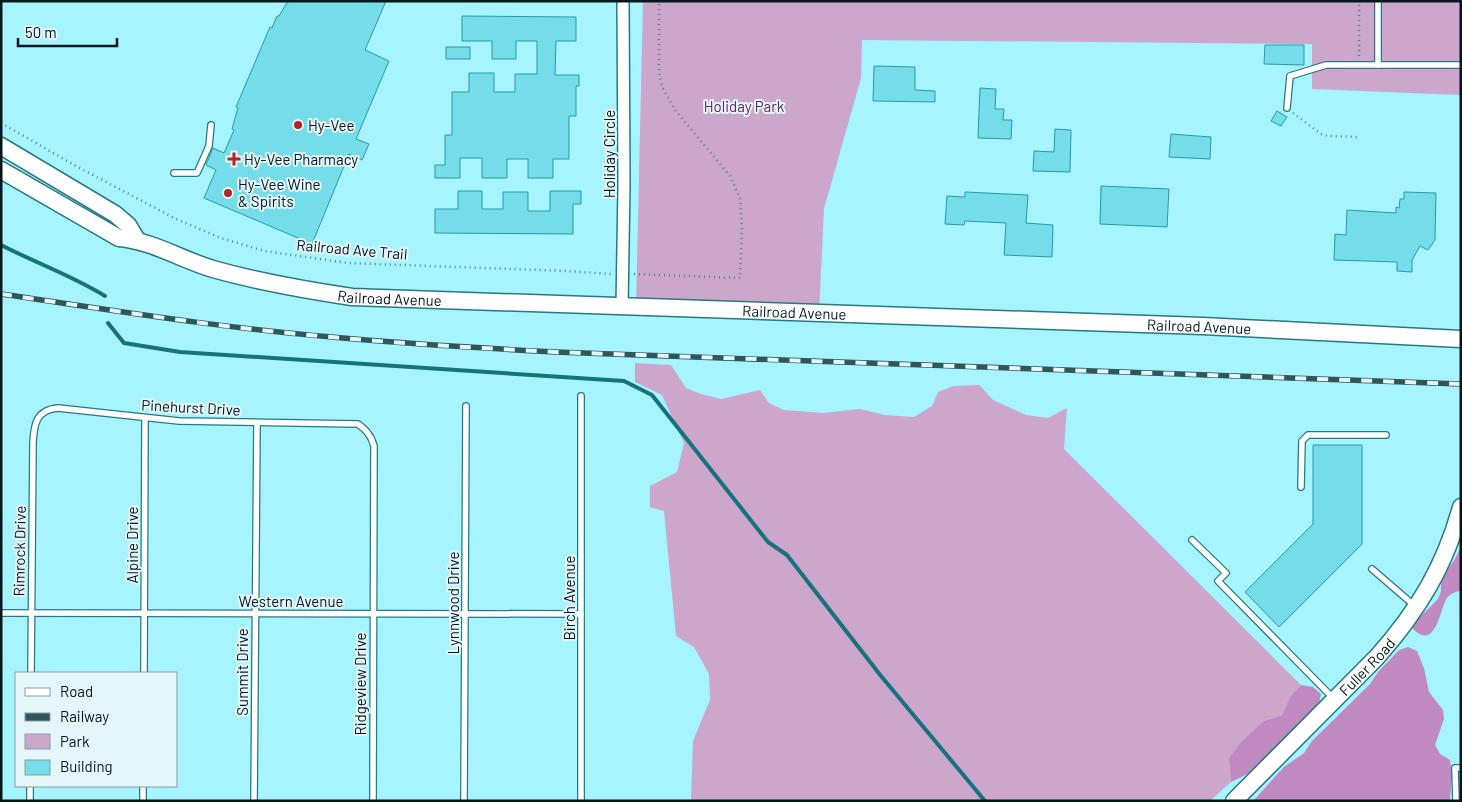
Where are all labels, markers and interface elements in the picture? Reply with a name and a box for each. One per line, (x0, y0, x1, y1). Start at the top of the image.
scale bar (18, 15, 116, 47)
text: 50 m (25, 23, 57, 41)
park label: Holiday Park (704, 97, 785, 115)
street label: Holiday Circle (600, 110, 618, 198)
place label: Hy-Vee (308, 116, 354, 134)
marker: Hy-Vee (292, 119, 304, 131)
place label: Hy-Vee Pharmacy (244, 150, 358, 168)
marker: Hy-Vee Pharmacy (228, 153, 240, 165)
place label: Hy-Vee Wine & Spirits (238, 175, 320, 210)
marker: Hy-Vee Wine & Spirits (222, 187, 234, 199)
street label: Railroad Ave Trail (296, 235, 408, 263)
street label: Railroad Avenue (336, 286, 442, 309)
street label: Railroad Avenue (742, 301, 847, 323)
street label: Railroad Avenue (1147, 315, 1252, 337)
street label: Pinehurst Drive (141, 395, 241, 419)
street label: Rimrock Drive (9, 505, 29, 597)
street label: Alpine Drive (123, 506, 141, 584)
street label: Lynnwood Drive (444, 552, 462, 654)
street label: Birch Avenue (560, 555, 578, 641)
street label: Western Avenue (239, 592, 343, 610)
street label: Summit Drive (233, 628, 251, 716)
street label: Ridgeview Drive (351, 632, 369, 736)
street label: Fuller Road (1335, 634, 1399, 699)
legend (15, 672, 178, 787)
text: Road (60, 682, 93, 700)
text: Railway (60, 707, 109, 725)
text: Park (60, 732, 90, 750)
text: Building (60, 757, 113, 775)

